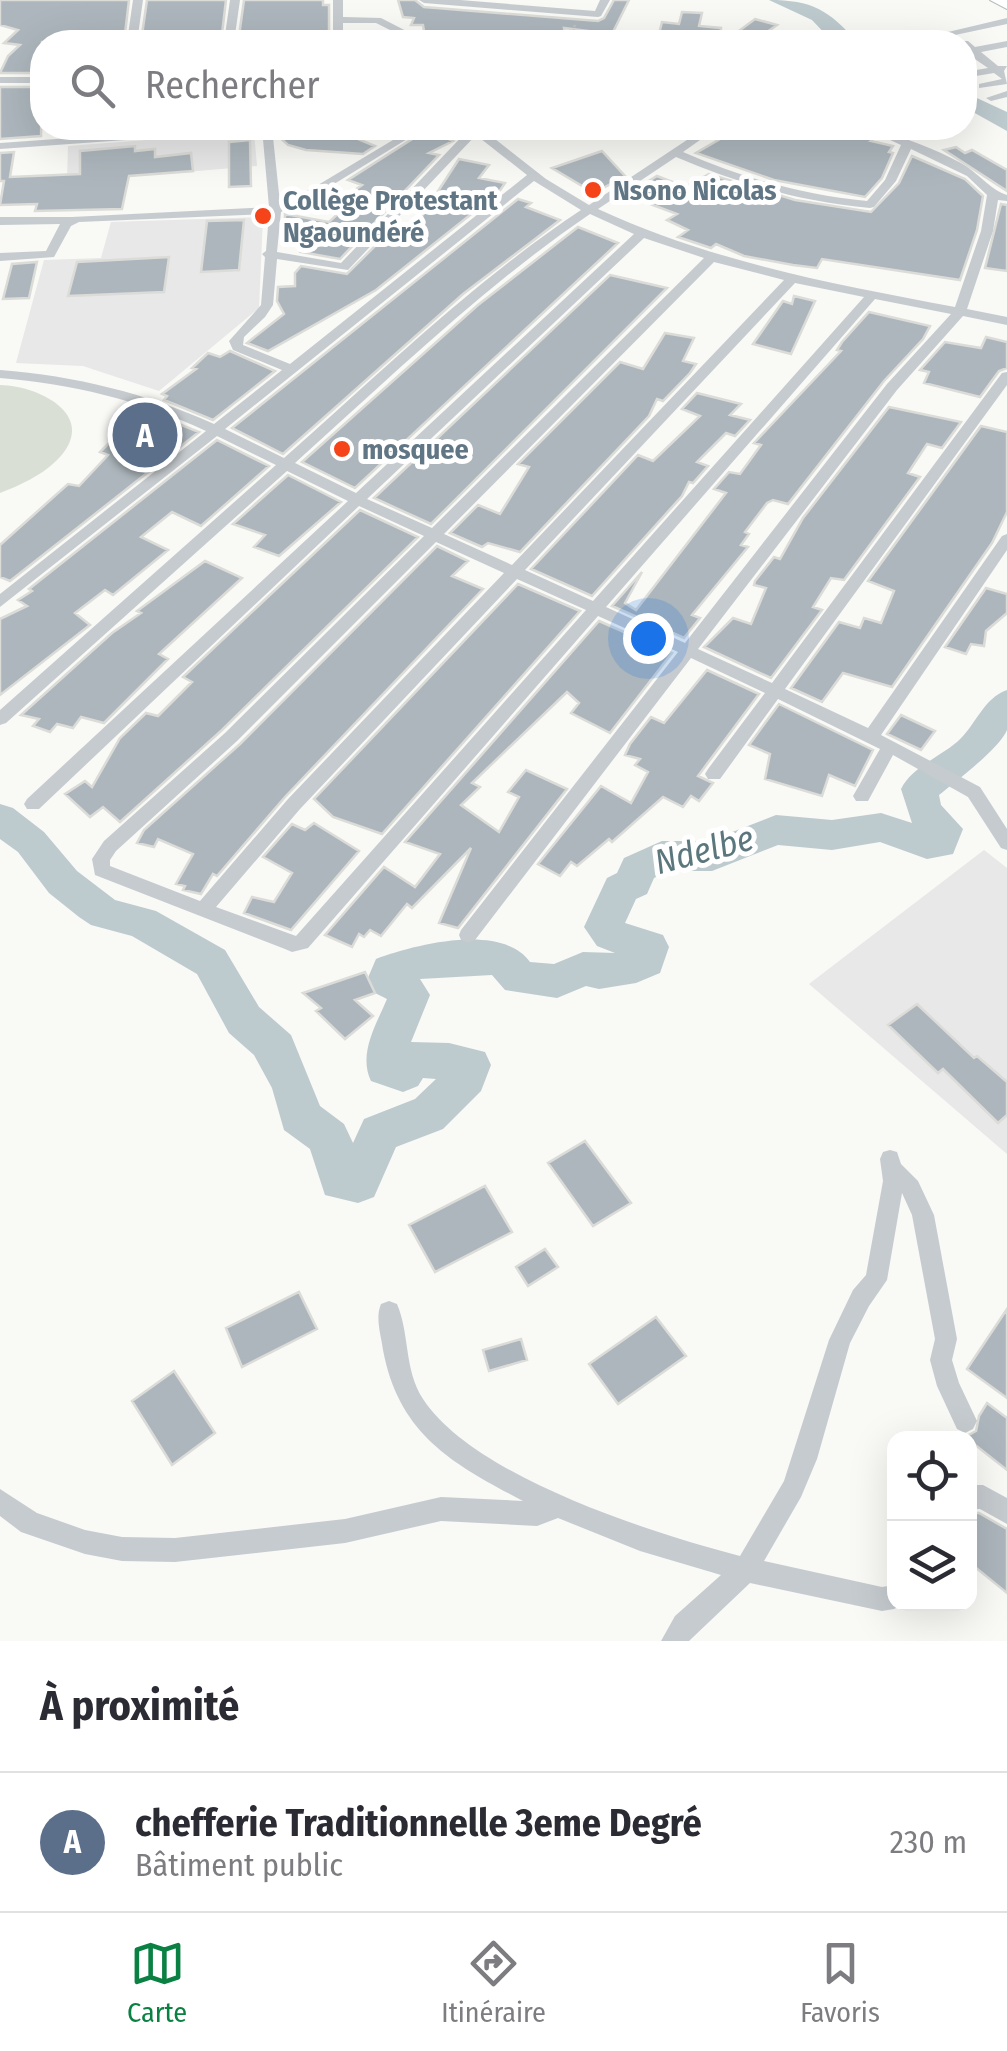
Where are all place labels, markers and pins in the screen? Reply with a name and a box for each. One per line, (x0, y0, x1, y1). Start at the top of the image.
place label: Nsono Nicolas (613, 174, 777, 207)
marker: Nsono Nicolas (582, 179, 604, 201)
place label: Collège Protestant Ngaoundéré (283, 184, 499, 249)
marker: Collège Protestant Ngaoundéré (252, 205, 274, 227)
pin: A (112, 398, 178, 472)
place label: mosquee (362, 433, 469, 466)
marker: mosquee (331, 438, 353, 460)

